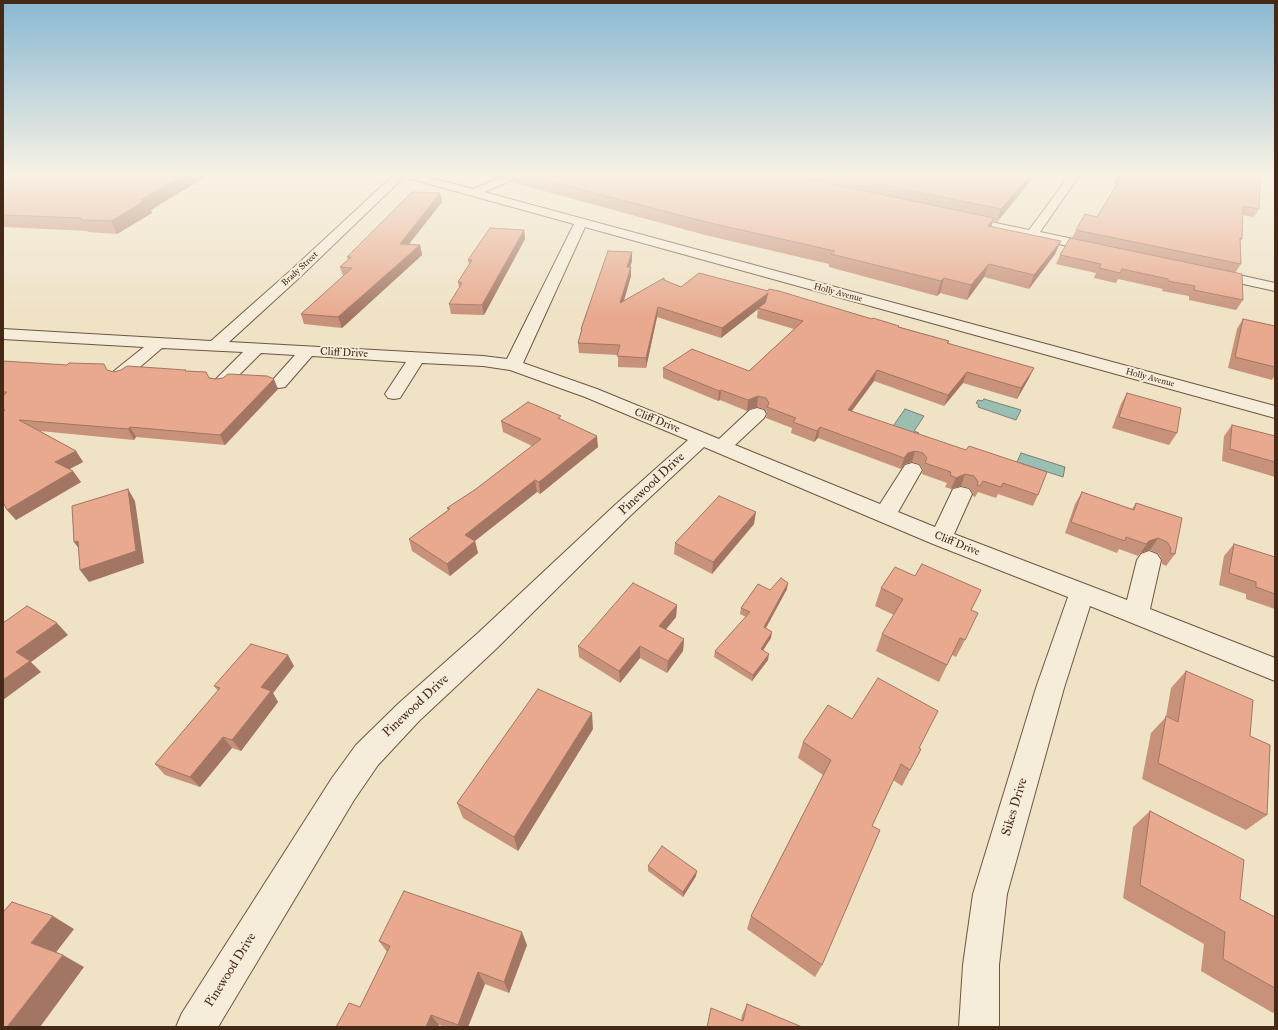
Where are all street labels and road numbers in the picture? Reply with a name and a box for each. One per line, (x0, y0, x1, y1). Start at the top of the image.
street label: Brady Street (279, 249, 321, 289)
street label: Holly Avenue (812, 281, 864, 305)
street label: Cliff Drive (320, 345, 368, 361)
street label: Holly Avenue (1124, 366, 1176, 390)
street label: Cliff Drive (632, 406, 682, 436)
street label: Pinewood Drive (616, 449, 688, 519)
street label: Cliff Drive (932, 529, 982, 559)
street label: Pinewood Drive (380, 671, 452, 741)
street label: Sikes Drive (999, 776, 1031, 838)
street label: Pinewood Drive (202, 930, 260, 1010)

